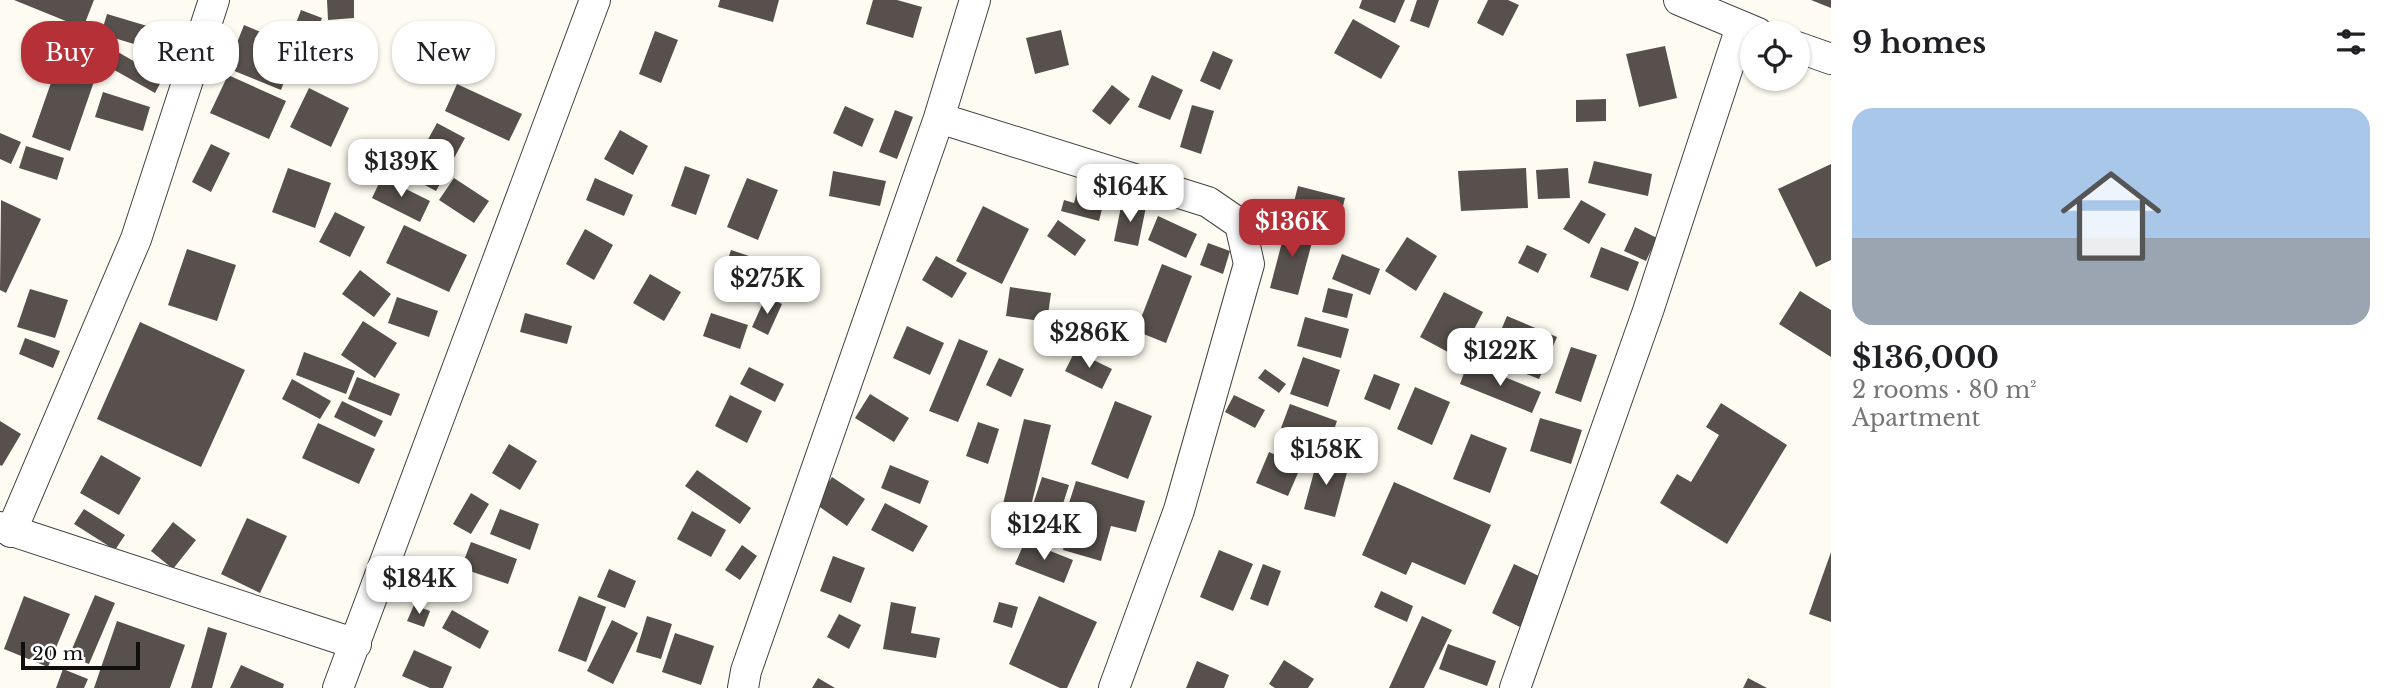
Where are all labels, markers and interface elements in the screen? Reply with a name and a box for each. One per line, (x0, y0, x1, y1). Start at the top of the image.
chip: Buy (21, 21, 119, 84)
chip: Rent (133, 21, 239, 84)
chip: Filters (253, 21, 378, 84)
chip: New (392, 21, 495, 84)
map controls (1740, 21, 1810, 91)
button: locate (1740, 21, 1810, 91)
icon: filters (2332, 23, 2370, 61)
text: 9 homes (1852, 24, 1986, 61)
pin: $139K (352, 140, 450, 199)
text: $139K (364, 148, 438, 176)
icon: home (2048, 153, 2174, 279)
pin: $164K (1081, 164, 1179, 224)
text: $164K (1093, 173, 1167, 201)
pin: $136K (1243, 200, 1341, 259)
text: $136K (1255, 208, 1329, 236)
pin: $275K (718, 256, 816, 316)
text: $275K (730, 265, 804, 293)
pin: $286K (1040, 310, 1138, 370)
text: $286K (1050, 319, 1128, 347)
pin: $122K (1451, 328, 1549, 388)
text: $122K (1463, 337, 1537, 365)
text: $136,000 (1852, 339, 1999, 376)
text: 2 rooms · 80 m² (1852, 376, 2037, 404)
text: Apartment (1852, 404, 1980, 432)
pin: $158K (1277, 428, 1375, 487)
text: $158K (1290, 436, 1362, 464)
pin: $124K (995, 503, 1093, 562)
text: $124K (1007, 511, 1081, 539)
pin: $184K (370, 556, 468, 616)
text: $184K (382, 565, 456, 593)
scale bar (21, 639, 140, 671)
text: 20 m (32, 642, 83, 665)

